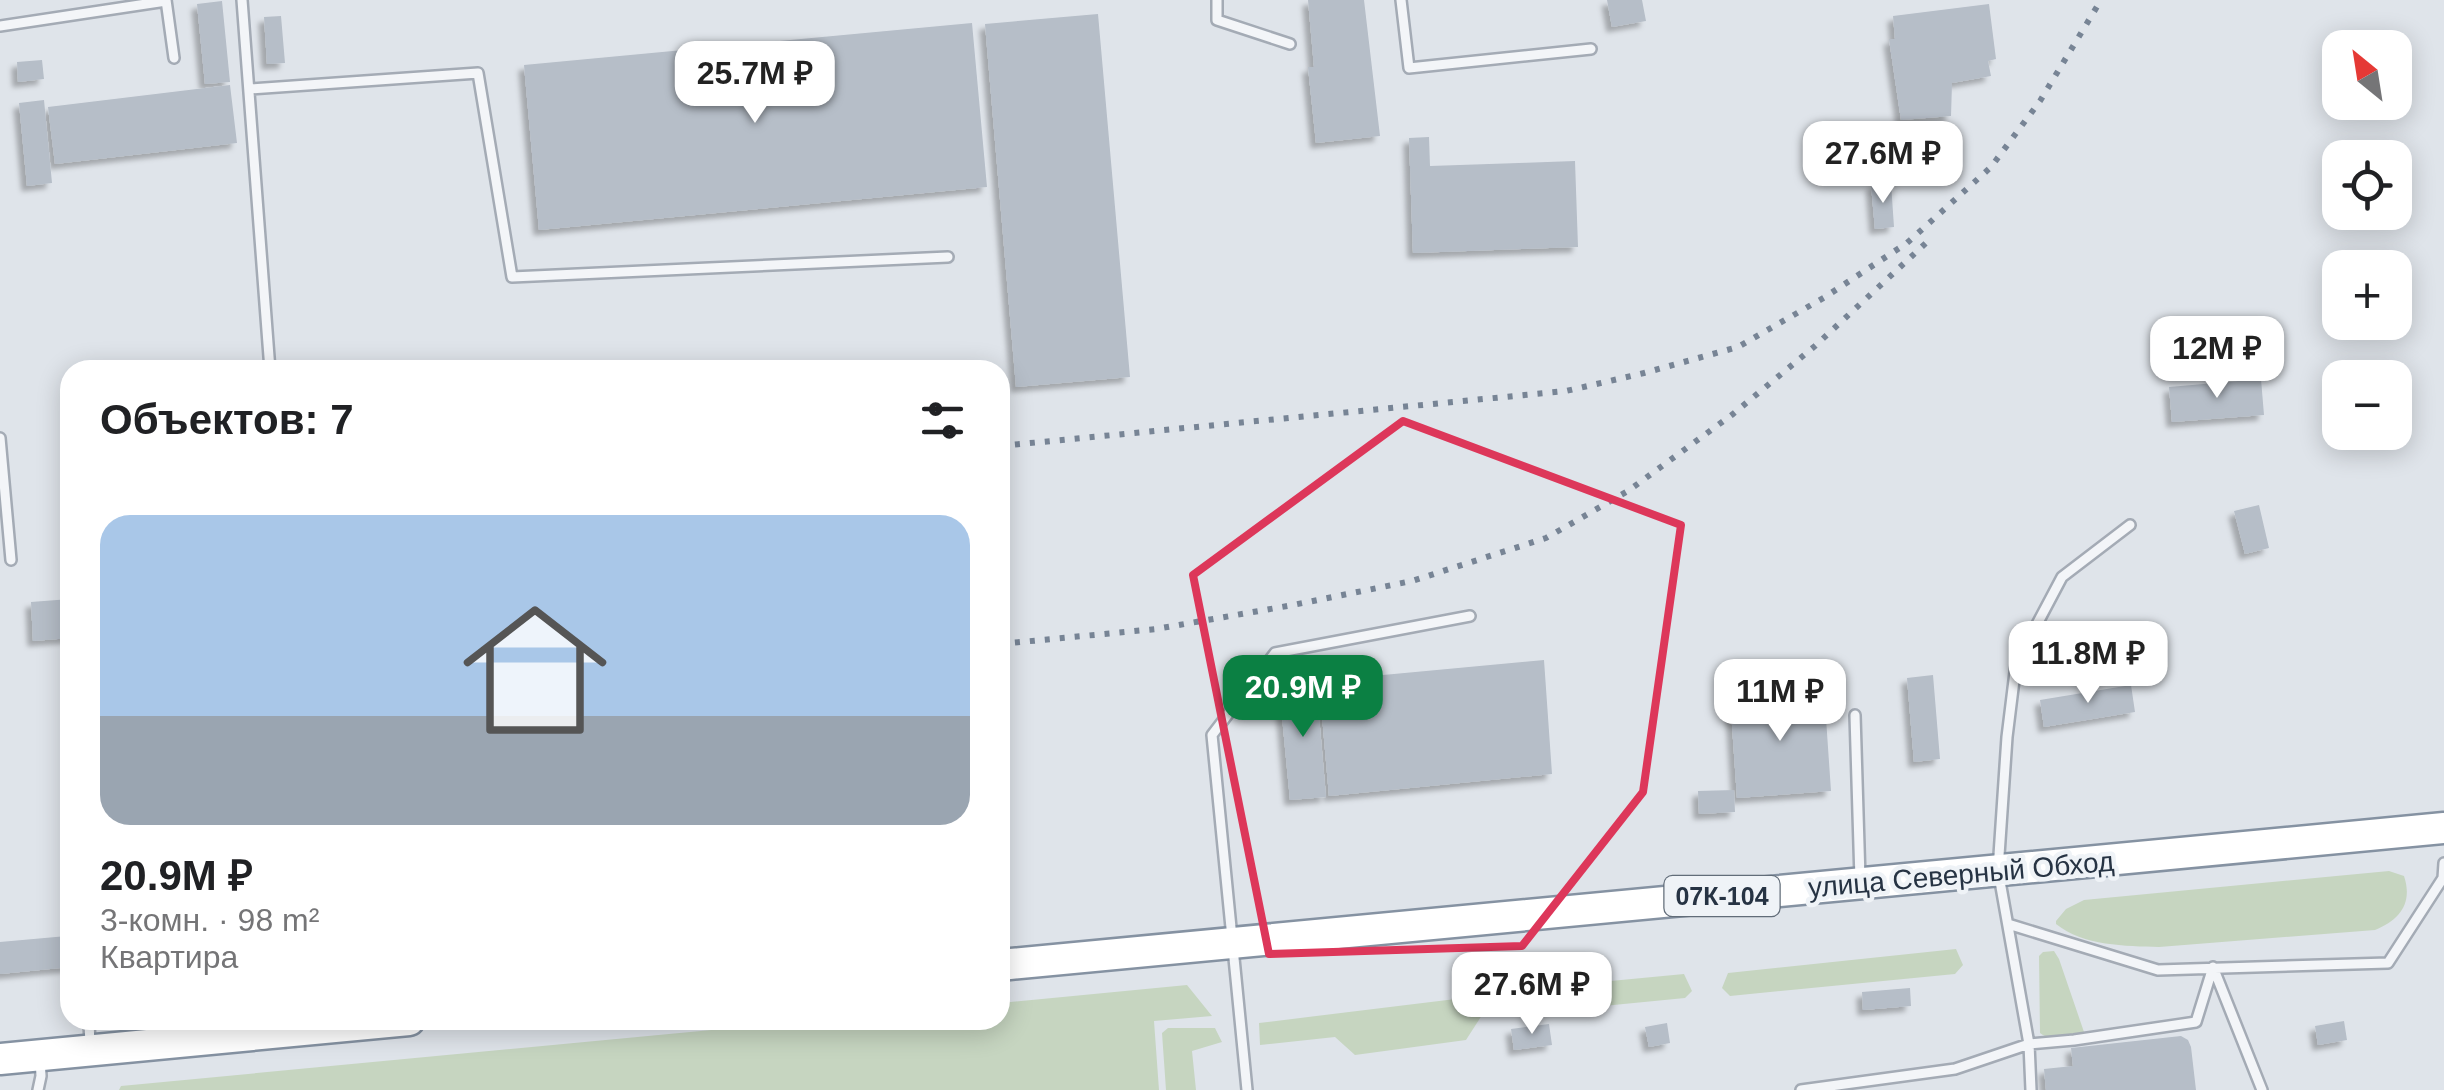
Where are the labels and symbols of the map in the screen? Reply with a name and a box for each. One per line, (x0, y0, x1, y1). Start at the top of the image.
north arrow (2322, 30, 2412, 120)
pin: 25.7M ₽ (663, 41, 847, 126)
pin: 27.6M ₽ (1791, 121, 1975, 206)
pin: 12M ₽ (2147, 316, 2287, 401)
pin: 11.8M ₽ (1996, 621, 2180, 706)
pin: 20.9M ₽ (1211, 655, 1395, 740)
pin: 11M ₽ (1710, 659, 1850, 744)
street label: улица Северный Обход (1807, 846, 2115, 903)
road number: 07К-104 (1664, 876, 1780, 916)
pin: 27.6M ₽ (1440, 952, 1624, 1037)

